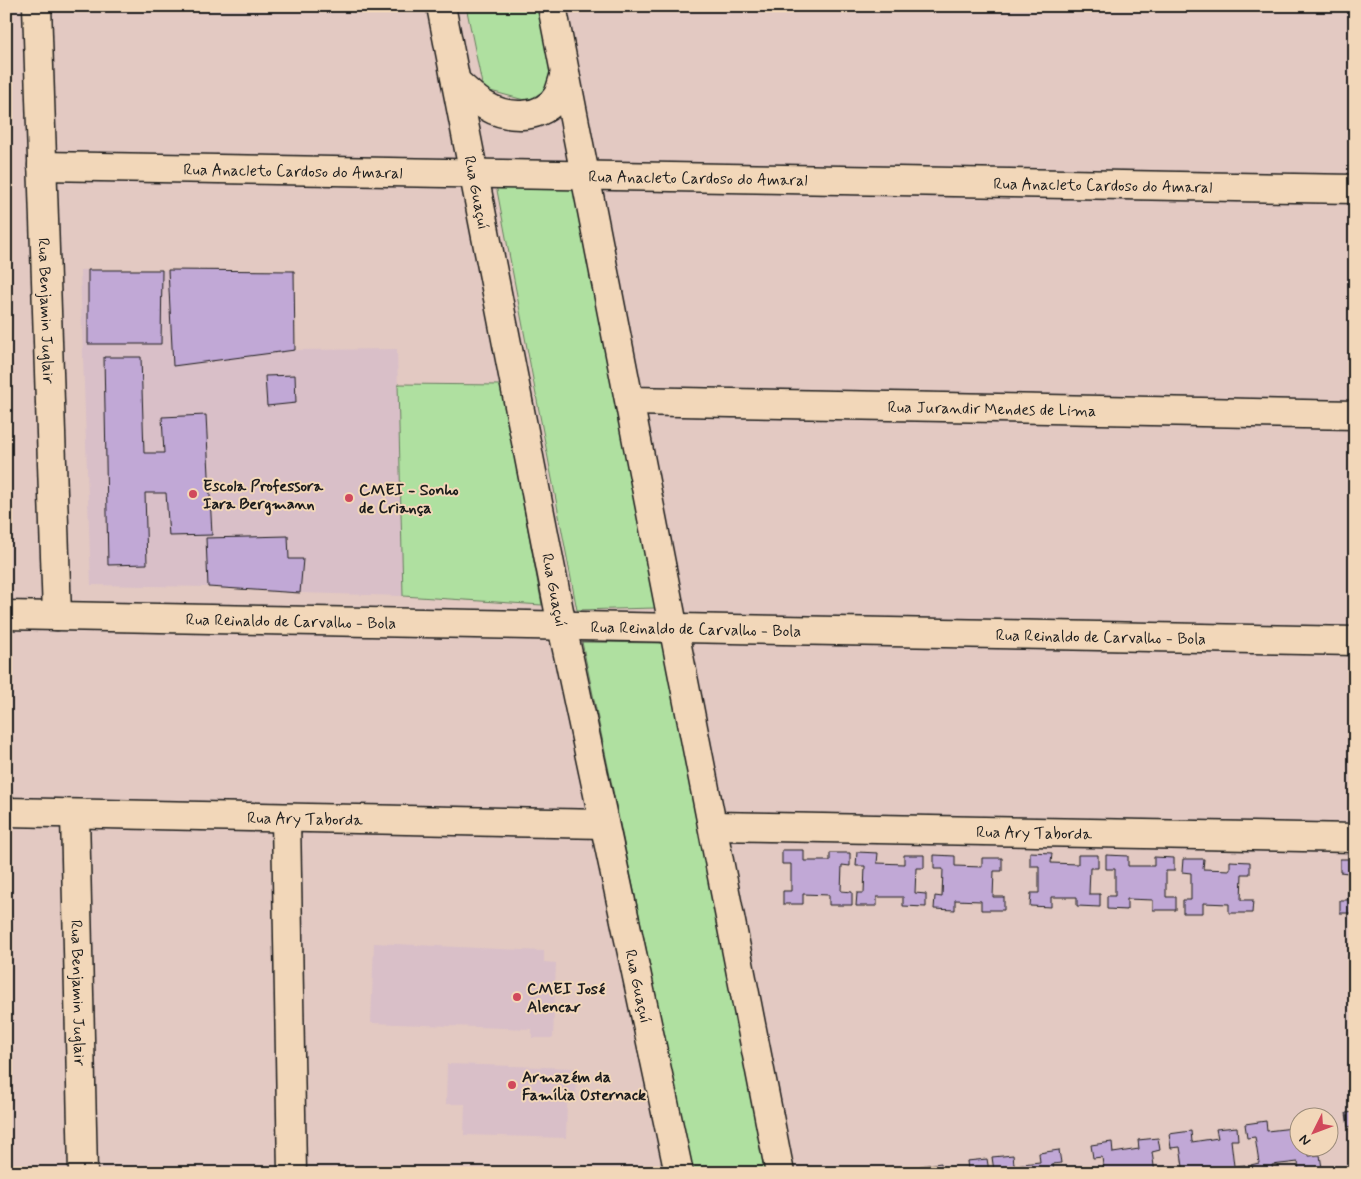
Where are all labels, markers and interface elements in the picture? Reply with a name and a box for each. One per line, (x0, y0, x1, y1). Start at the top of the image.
street label: Rua Guaçuí (458, 154, 493, 231)
street label: Rua Anacleto Cardoso do Amaral (183, 159, 403, 184)
street label: Rua Anacleto Cardoso do Amaral (588, 167, 808, 191)
street label: Rua Anacleto Cardoso do Amaral (993, 174, 1213, 199)
street label: Rua Benjamin Juglair (33, 237, 58, 385)
street label: Rua Jurandir Mendes de Lima (887, 397, 1096, 422)
place label: Escola Professora Iara Bergmann (203, 476, 323, 516)
place label: CMEI - Sonho de Criança (359, 480, 458, 519)
marker: Escola Professora Iara Bergmann (187, 488, 199, 500)
marker: CMEI - Sonho de Criança (343, 492, 355, 504)
street label: Rua Guaçuí (536, 552, 571, 629)
street label: Rua Reinaldo de Carvalho - Bola (185, 609, 397, 635)
street label: Rua Reinaldo de Carvalho - Bola (590, 617, 801, 642)
street label: Rua Reinaldo de Carvalho - Bola (995, 625, 1206, 650)
street label: Rua Ary Taborda (247, 808, 363, 831)
street label: Rua Ary Taborda (976, 822, 1092, 845)
street label: Rua Benjamin Juglair (65, 920, 90, 1067)
street label: Rua Guaçuí (619, 948, 656, 1025)
place label: CMEI José Alencar (527, 979, 606, 1018)
marker: CMEI José Alencar (511, 991, 523, 1003)
place label: Armazém da Família Osternack (522, 1067, 646, 1106)
marker: Armazém da Família Osternack (506, 1079, 518, 1091)
north arrow (1288, 1106, 1338, 1156)
text: N (1295, 1131, 1315, 1150)

